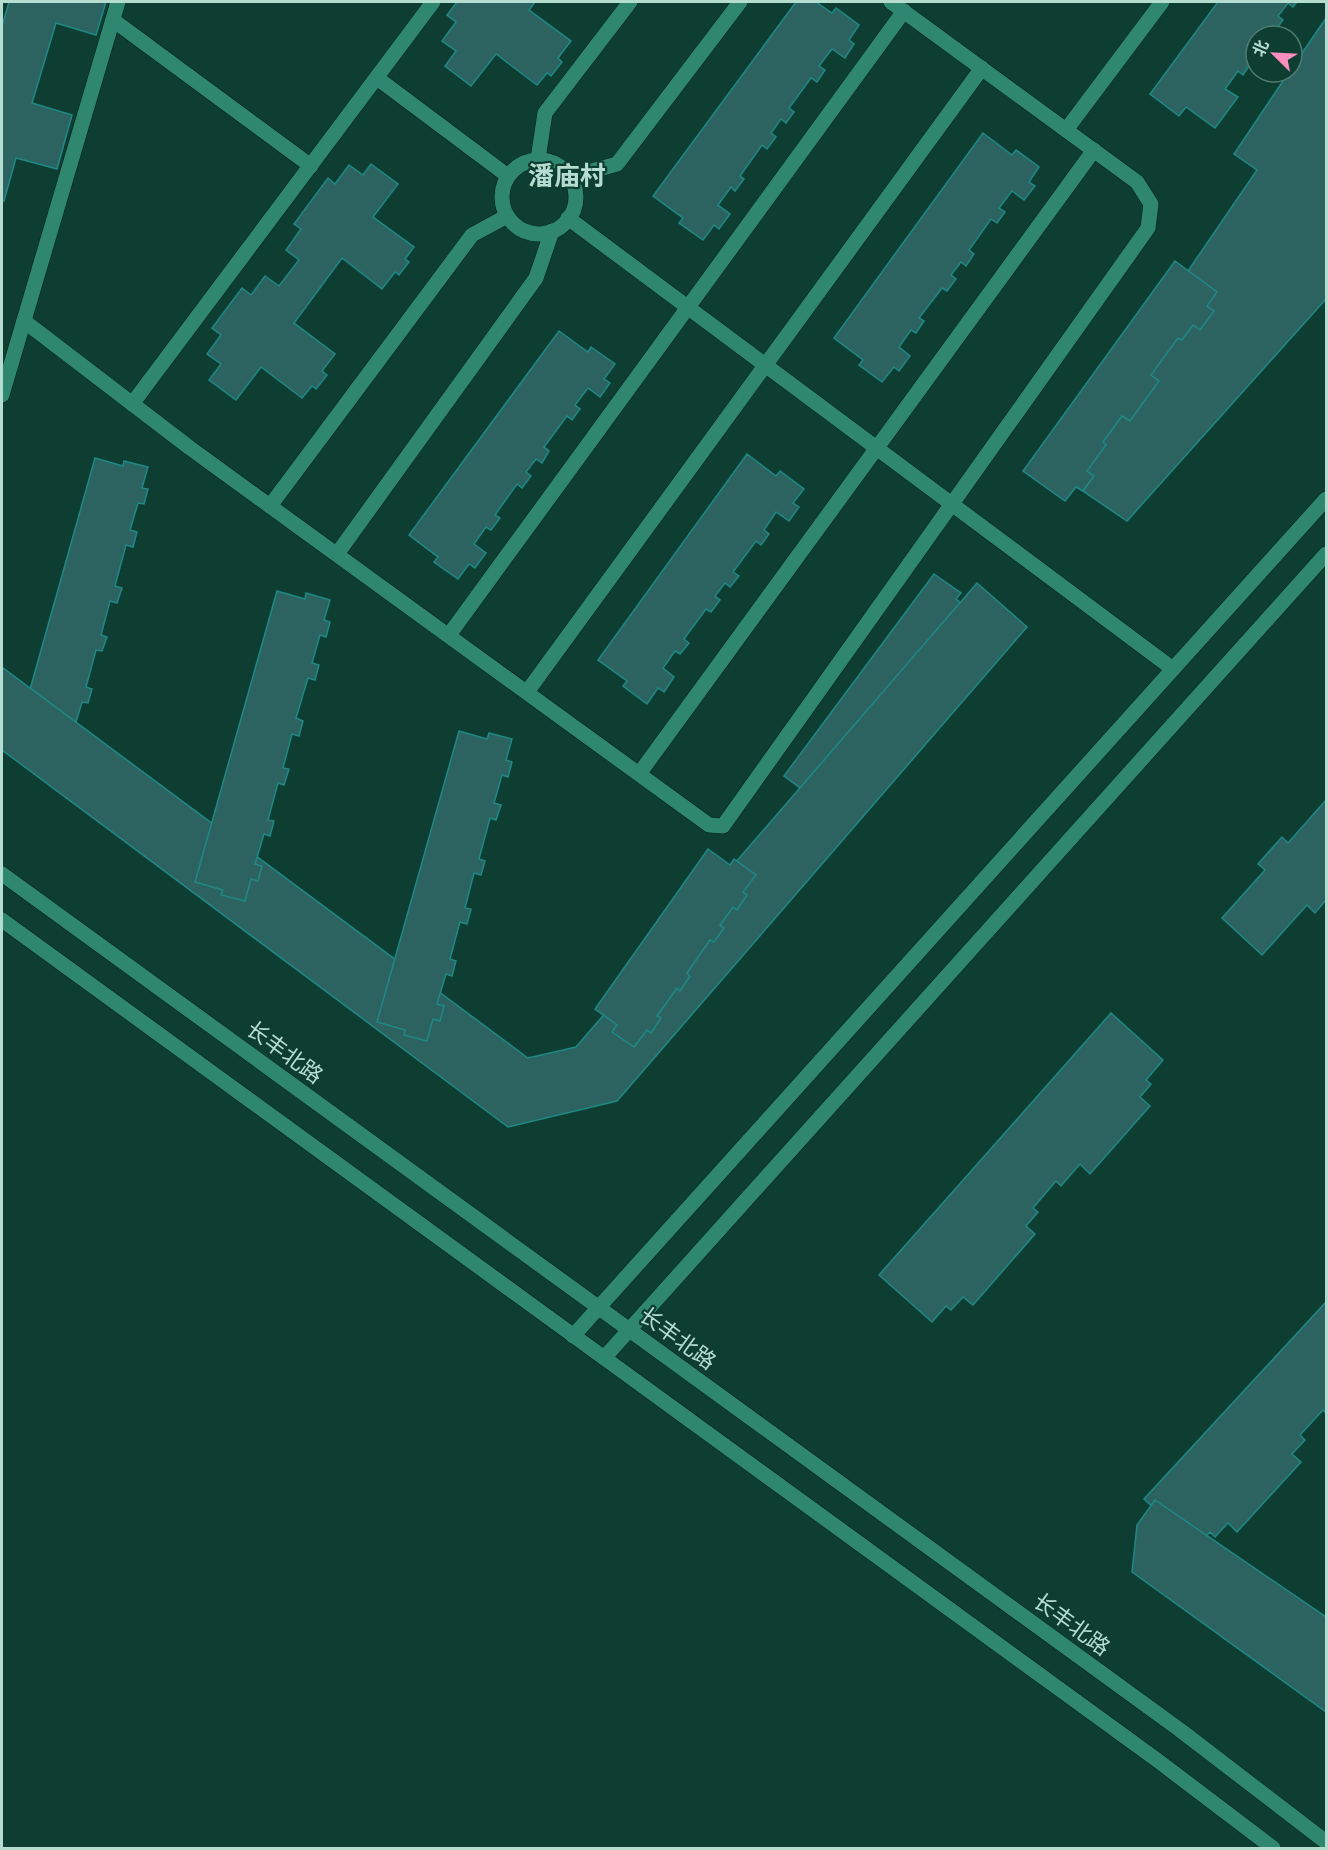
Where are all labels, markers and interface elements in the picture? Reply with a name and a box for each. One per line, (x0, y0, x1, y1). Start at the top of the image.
north arrow (1244, 24, 1304, 84)
text: 北 (1249, 37, 1273, 59)
district label: 潘庙村 (528, 160, 606, 192)
street label: 长丰北路 (241, 1016, 328, 1089)
street label: 长丰北路 (634, 1302, 721, 1375)
street label: 长丰北路 (1028, 1588, 1115, 1661)

